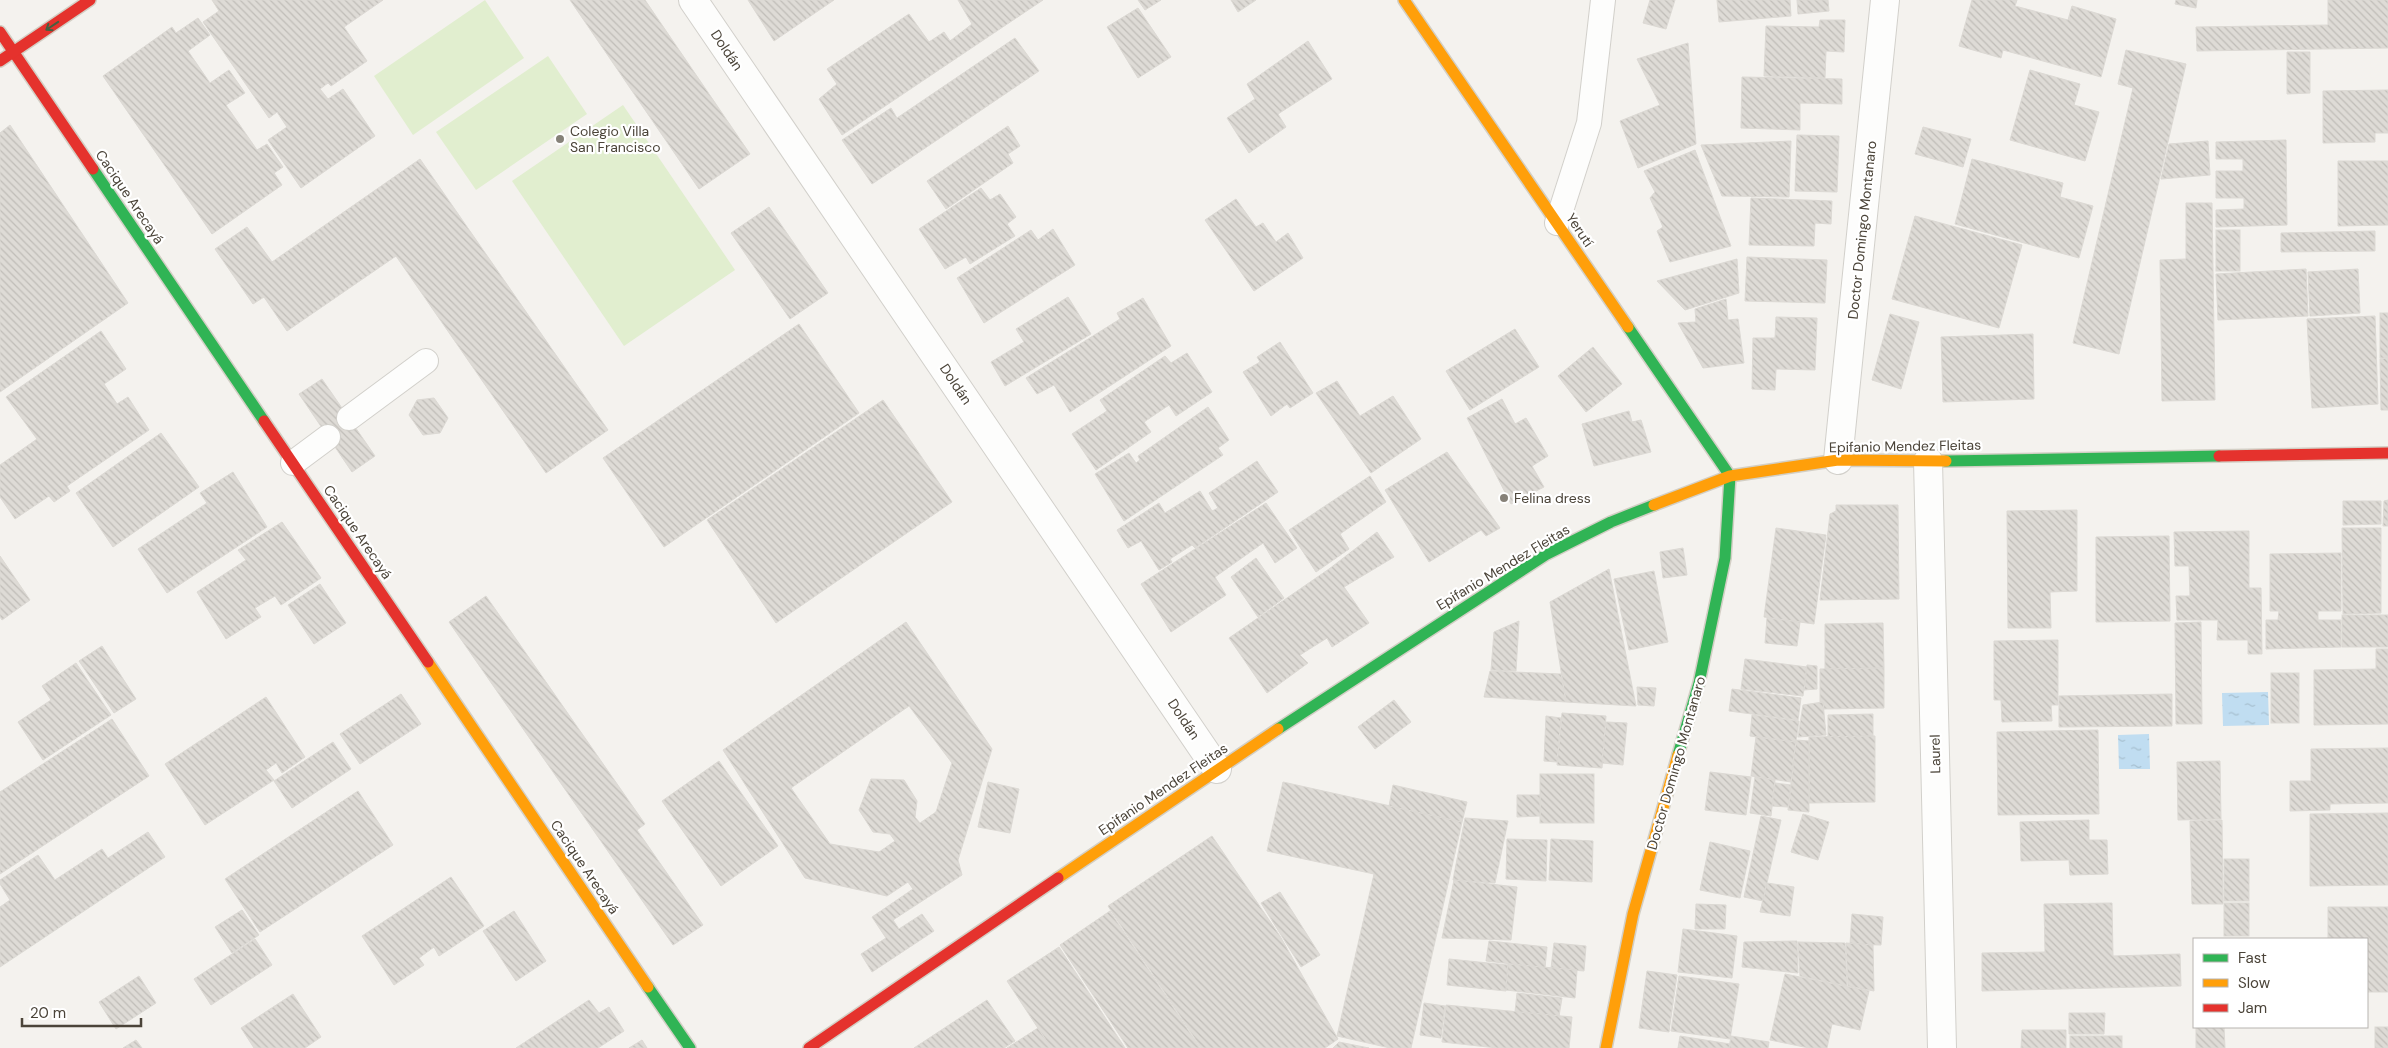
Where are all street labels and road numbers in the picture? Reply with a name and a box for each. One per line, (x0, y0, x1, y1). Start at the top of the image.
street label: Doldán (707, 26, 747, 74)
street label: Doctor Domingo Montanaro (1844, 140, 1880, 320)
street label: Cacique Arecayá (92, 146, 168, 248)
street label: Yerutí (1562, 210, 1598, 251)
street label: Doldán (936, 360, 976, 408)
street label: Epifanio Mendez Fleitas (1829, 436, 1981, 456)
street label: Cacique Arecayá (320, 481, 396, 583)
street label: Epifanio Mendez Fleitas (1433, 520, 1573, 614)
street label: Doctor Domingo Montanaro (1643, 674, 1709, 852)
street label: Doldán (1164, 695, 1204, 743)
street label: Laurel (1926, 734, 1944, 774)
street label: Epifanio Mendez Fleitas (1095, 739, 1231, 839)
street label: Cacique Arecayá (547, 816, 623, 918)

